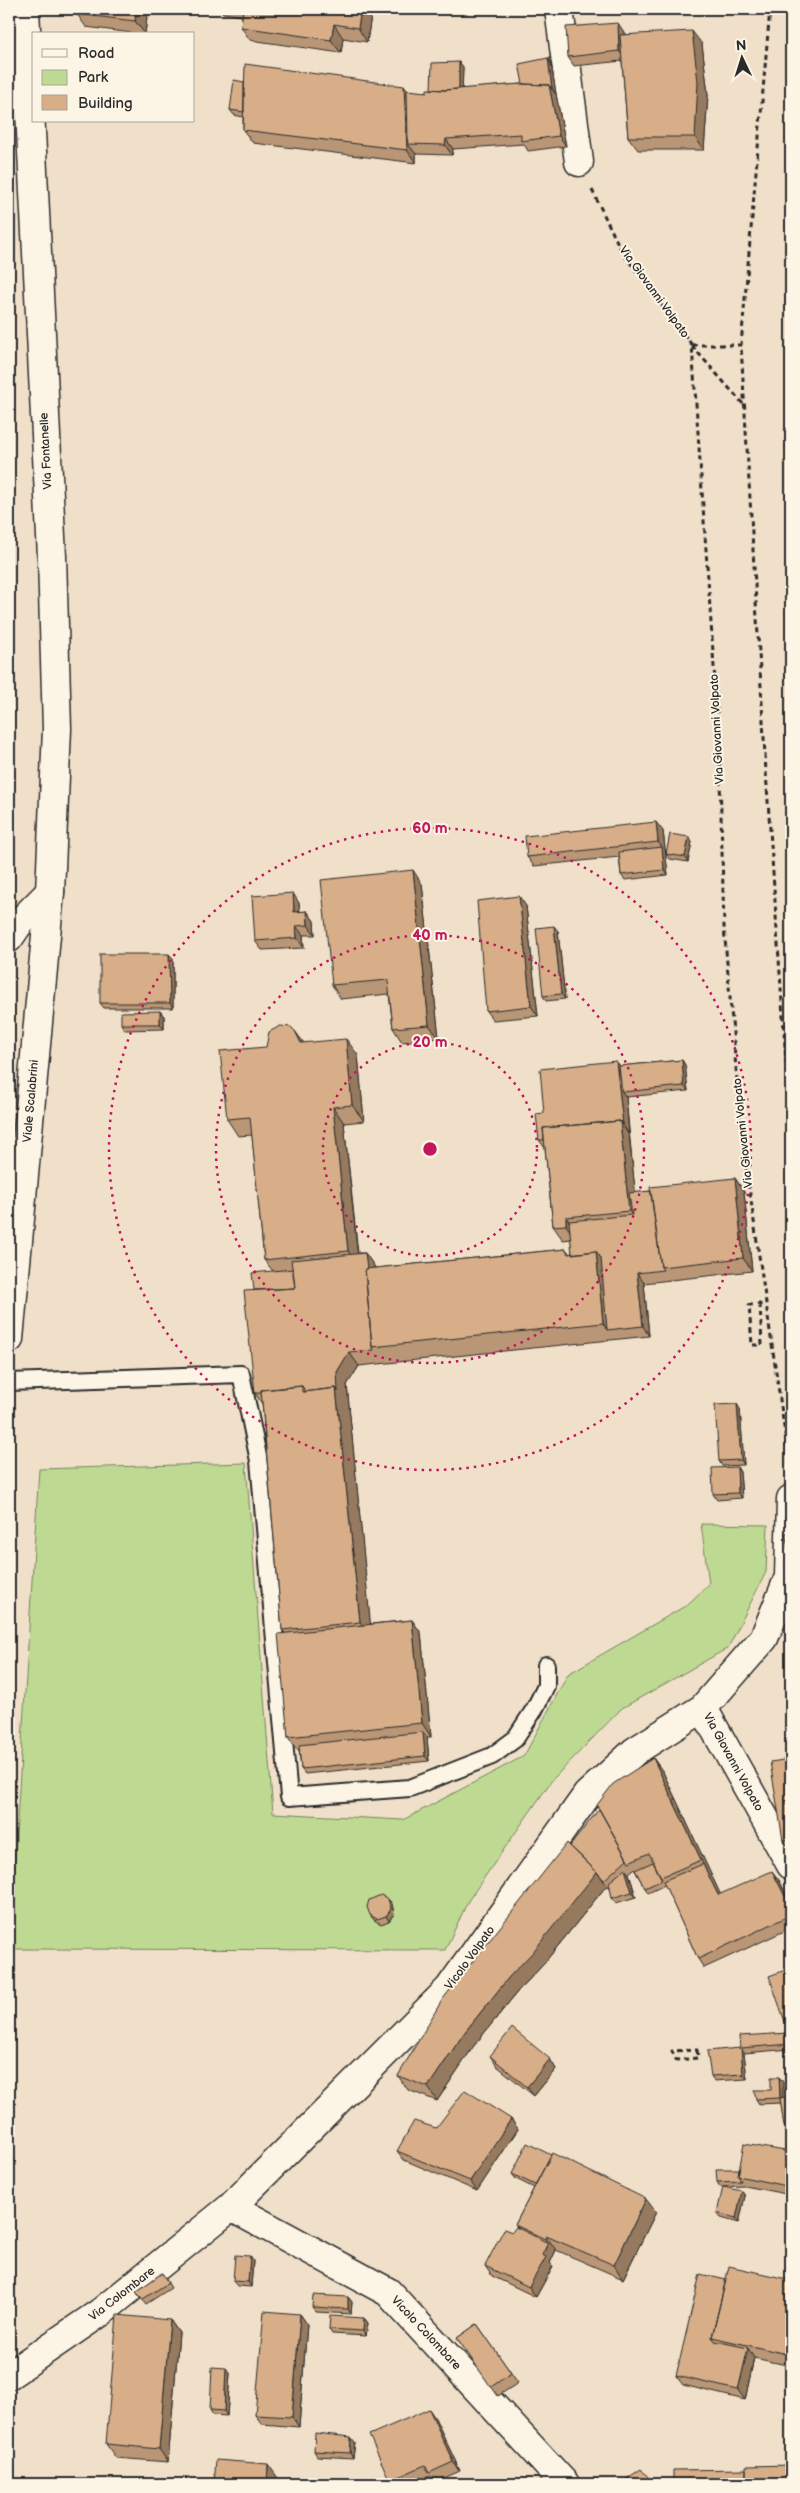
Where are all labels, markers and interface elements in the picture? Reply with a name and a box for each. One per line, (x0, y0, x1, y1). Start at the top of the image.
legend (32, 32, 195, 122)
north arrow (718, 32, 768, 82)
text: N (735, 37, 747, 54)
text: Road (78, 44, 114, 63)
text: Park (78, 68, 109, 87)
text: Building (78, 94, 133, 113)
street label: Via Giovanni Volpato (616, 243, 693, 341)
street label: Via Fontanelle (36, 412, 56, 490)
street label: Via Giovanni Volpato (707, 673, 727, 784)
text: 60 m (412, 819, 448, 838)
text: 40 m (412, 926, 448, 945)
text: 20 m (413, 1033, 448, 1052)
street label: Viale Scalabrini (20, 1059, 42, 1143)
street label: Via Giovanni Volpato (730, 1077, 756, 1189)
centre of rings (421, 1140, 439, 1158)
street label: Via Giovanni Volpato (700, 1710, 766, 1814)
street label: Vicolo Volpato (442, 1923, 498, 1993)
street label: Via Colombare (86, 2264, 158, 2324)
street label: Vicolo Colombare (388, 2293, 464, 2373)

